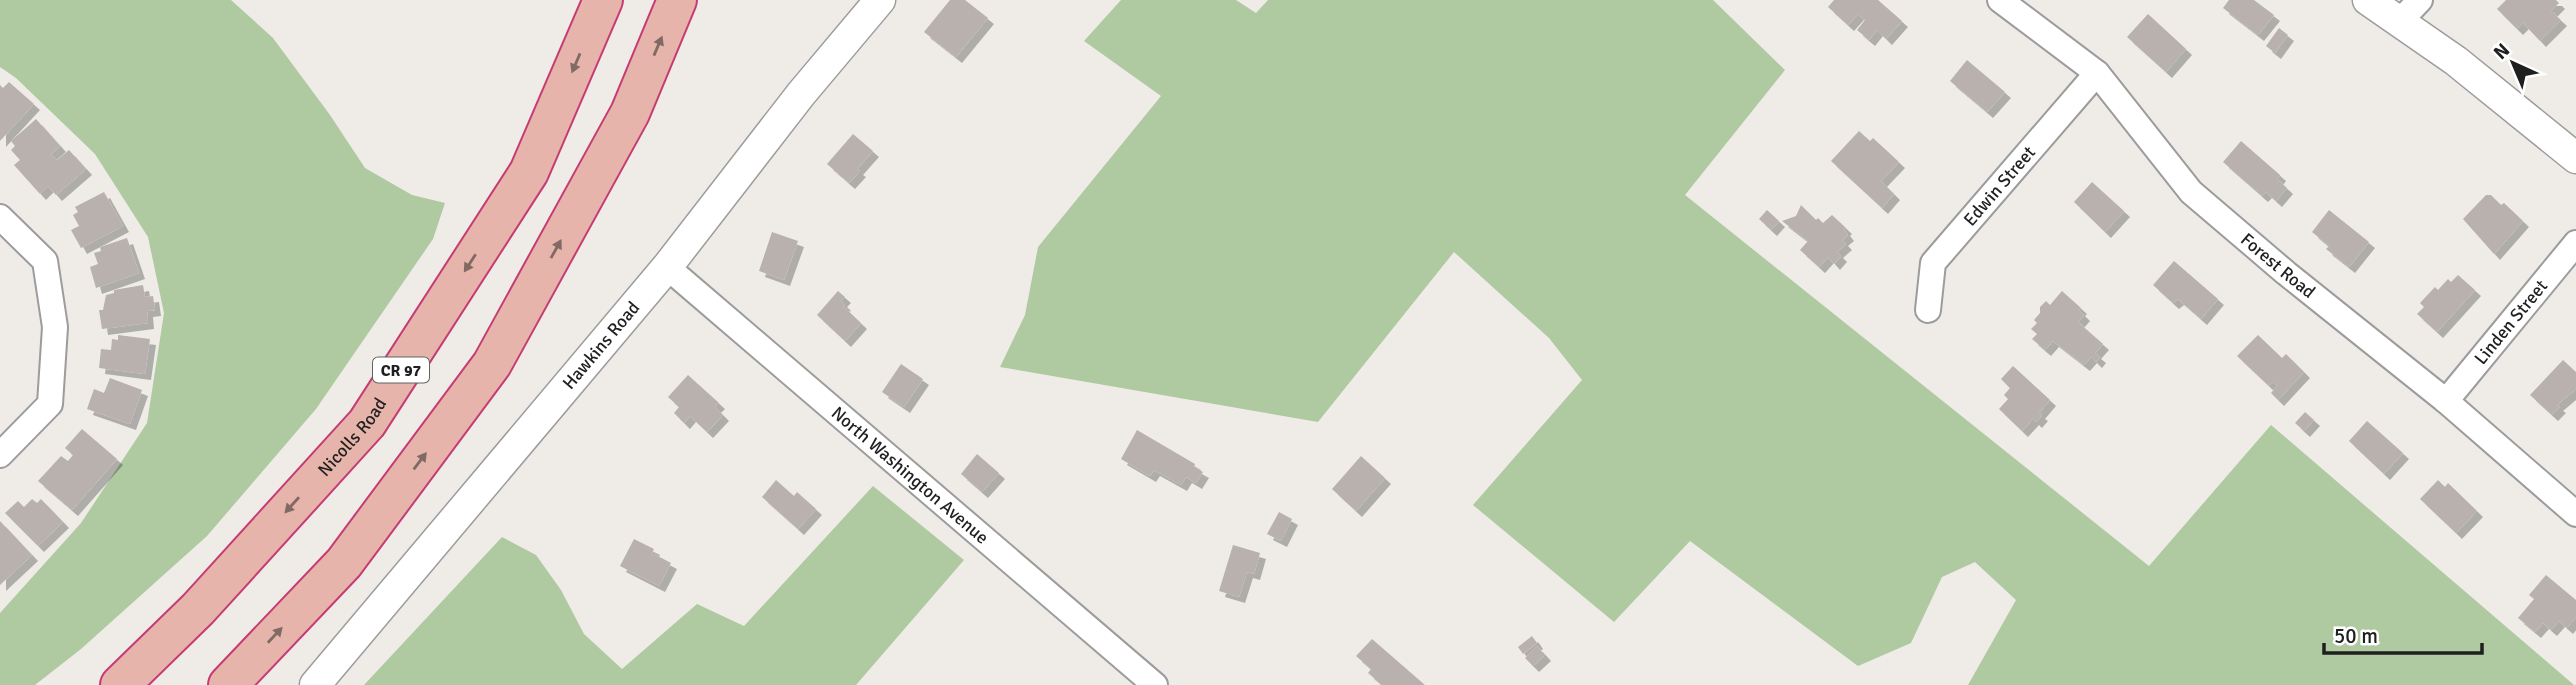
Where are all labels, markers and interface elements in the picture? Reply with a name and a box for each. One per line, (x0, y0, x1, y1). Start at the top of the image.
north arrow (2478, 28, 2548, 98)
one-way arrow (652, 36, 664, 56)
text: N (2489, 38, 2515, 65)
one-way arrow (570, 52, 581, 73)
street label: Edwin Street (1959, 142, 2040, 230)
street label: Forest Road (2236, 228, 2320, 303)
one-way arrow (550, 239, 562, 259)
one-way arrow (463, 253, 476, 273)
street label: Linden Street (2470, 275, 2552, 369)
street label: Hawkins Road (558, 297, 644, 394)
road number: CR 97 (373, 358, 429, 382)
street label: Nicolls Road (313, 394, 391, 481)
street label: North Washington Avenue (827, 402, 993, 549)
one-way arrow (413, 452, 427, 470)
one-way arrow (285, 496, 301, 513)
scale bar (2324, 612, 2482, 656)
text: 50 m (2334, 623, 2378, 649)
one-way arrow (267, 627, 284, 644)

